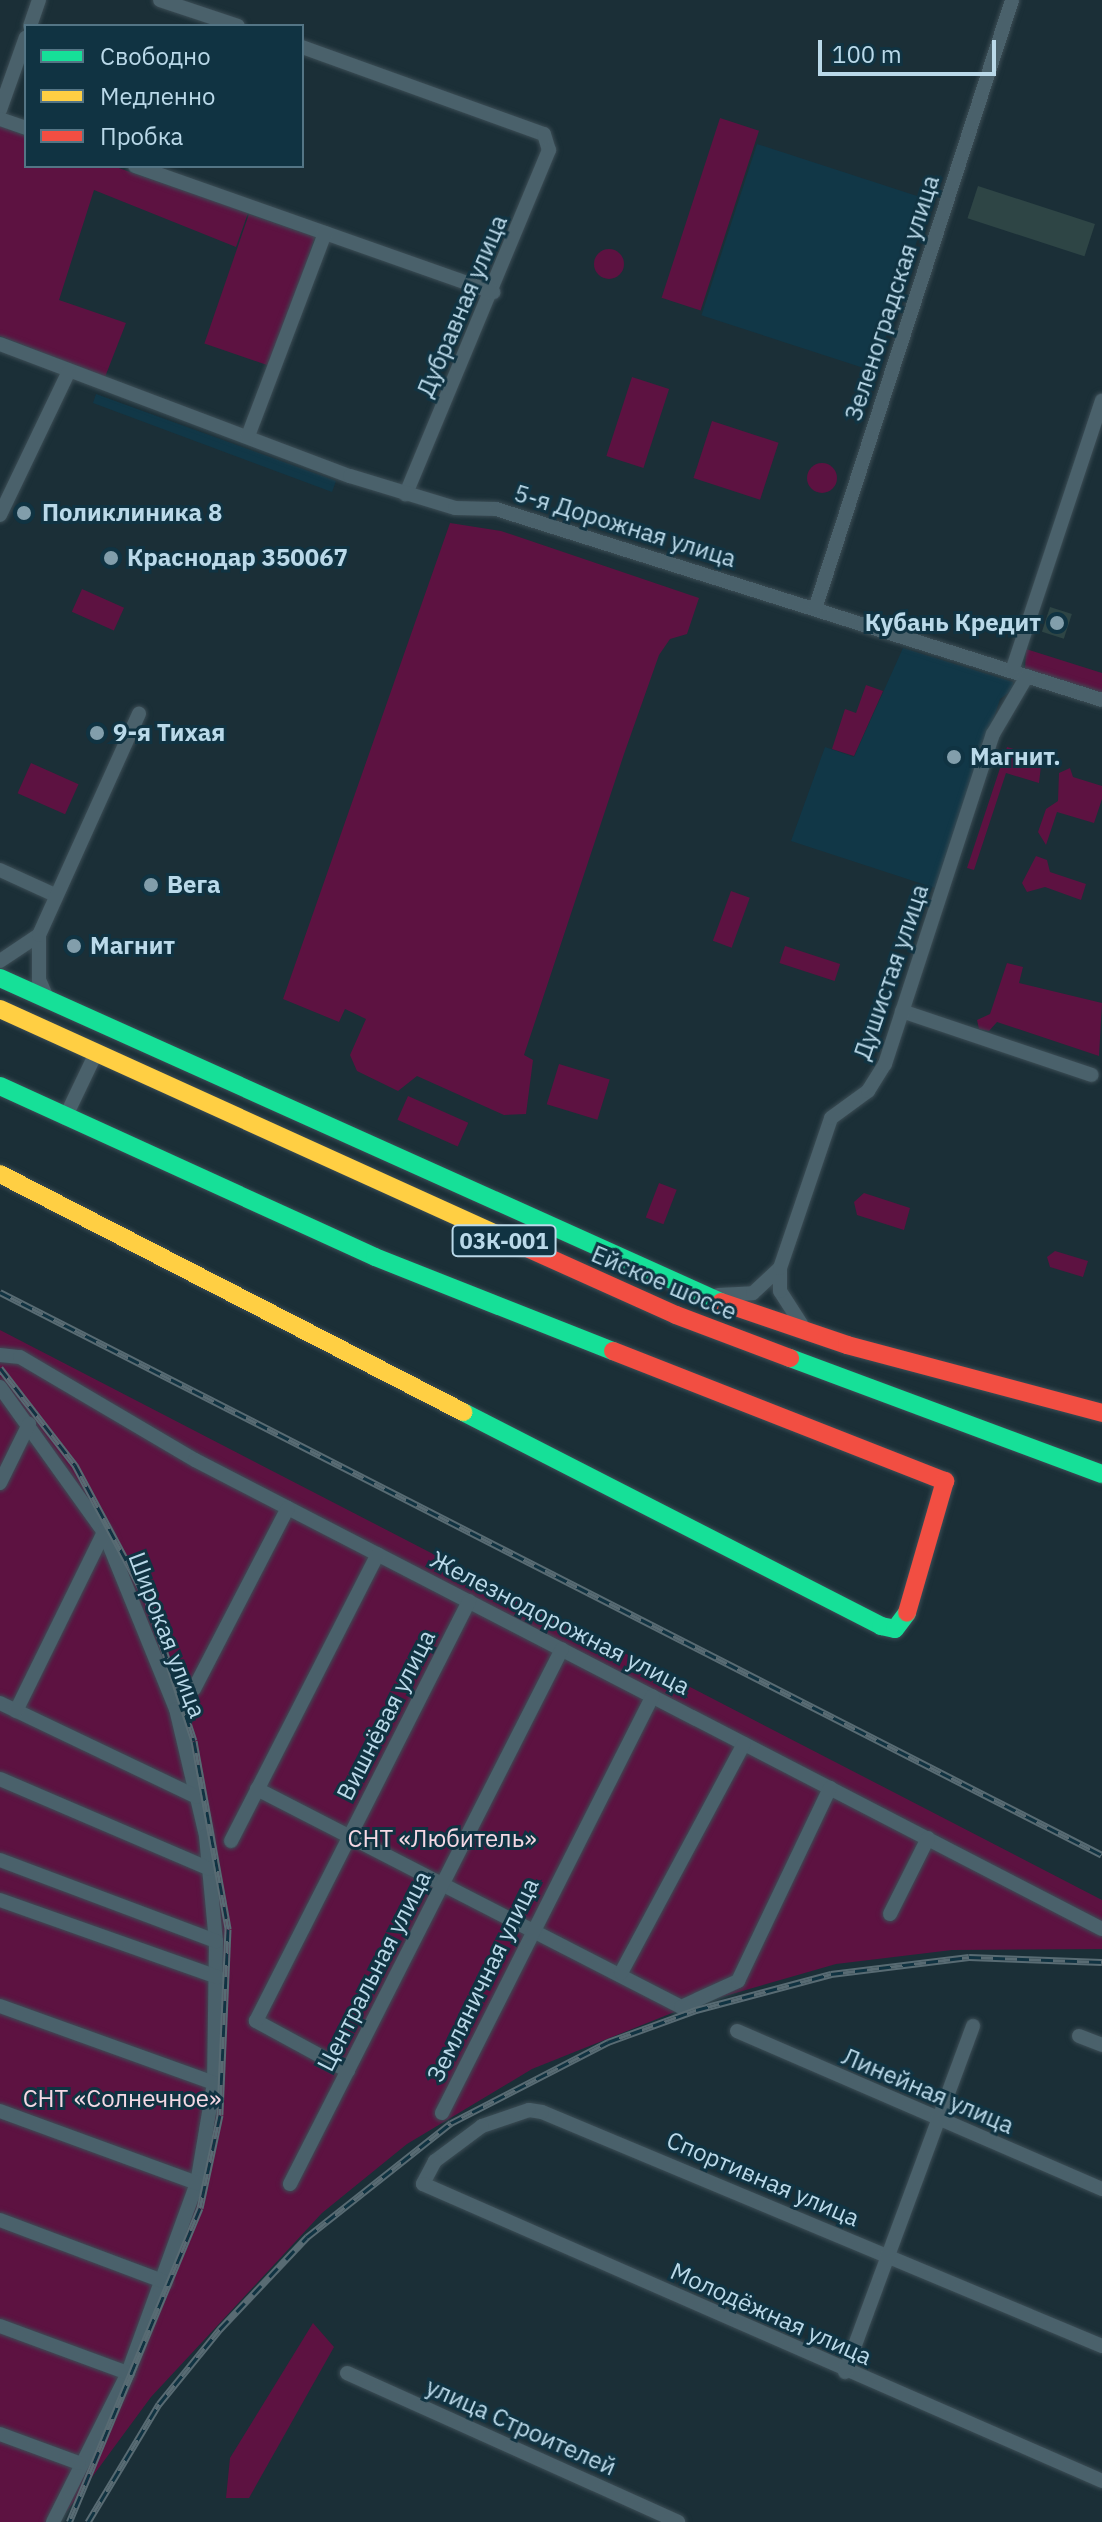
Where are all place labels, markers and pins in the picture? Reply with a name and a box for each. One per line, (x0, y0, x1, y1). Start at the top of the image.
place label: Поликлиника 8 (42, 499, 222, 527)
marker: Поликлиника 8 (13, 502, 35, 524)
place label: Краснодар 350067 (127, 544, 348, 572)
marker: Краснодар 350067 (102, 549, 120, 567)
place label: Кубань Кредит (865, 609, 1041, 637)
marker: Кубань Кредит (1048, 614, 1066, 632)
place label: 9-я Тихая (113, 719, 225, 747)
marker: 9-я Тихая (88, 724, 106, 742)
place label: Магнит. (970, 743, 1061, 771)
marker: Магнит. (945, 748, 963, 766)
place label: Вега (167, 871, 221, 899)
marker: Вега (142, 876, 160, 894)
place label: Магнит (90, 932, 175, 960)
marker: Магнит (65, 937, 83, 955)

